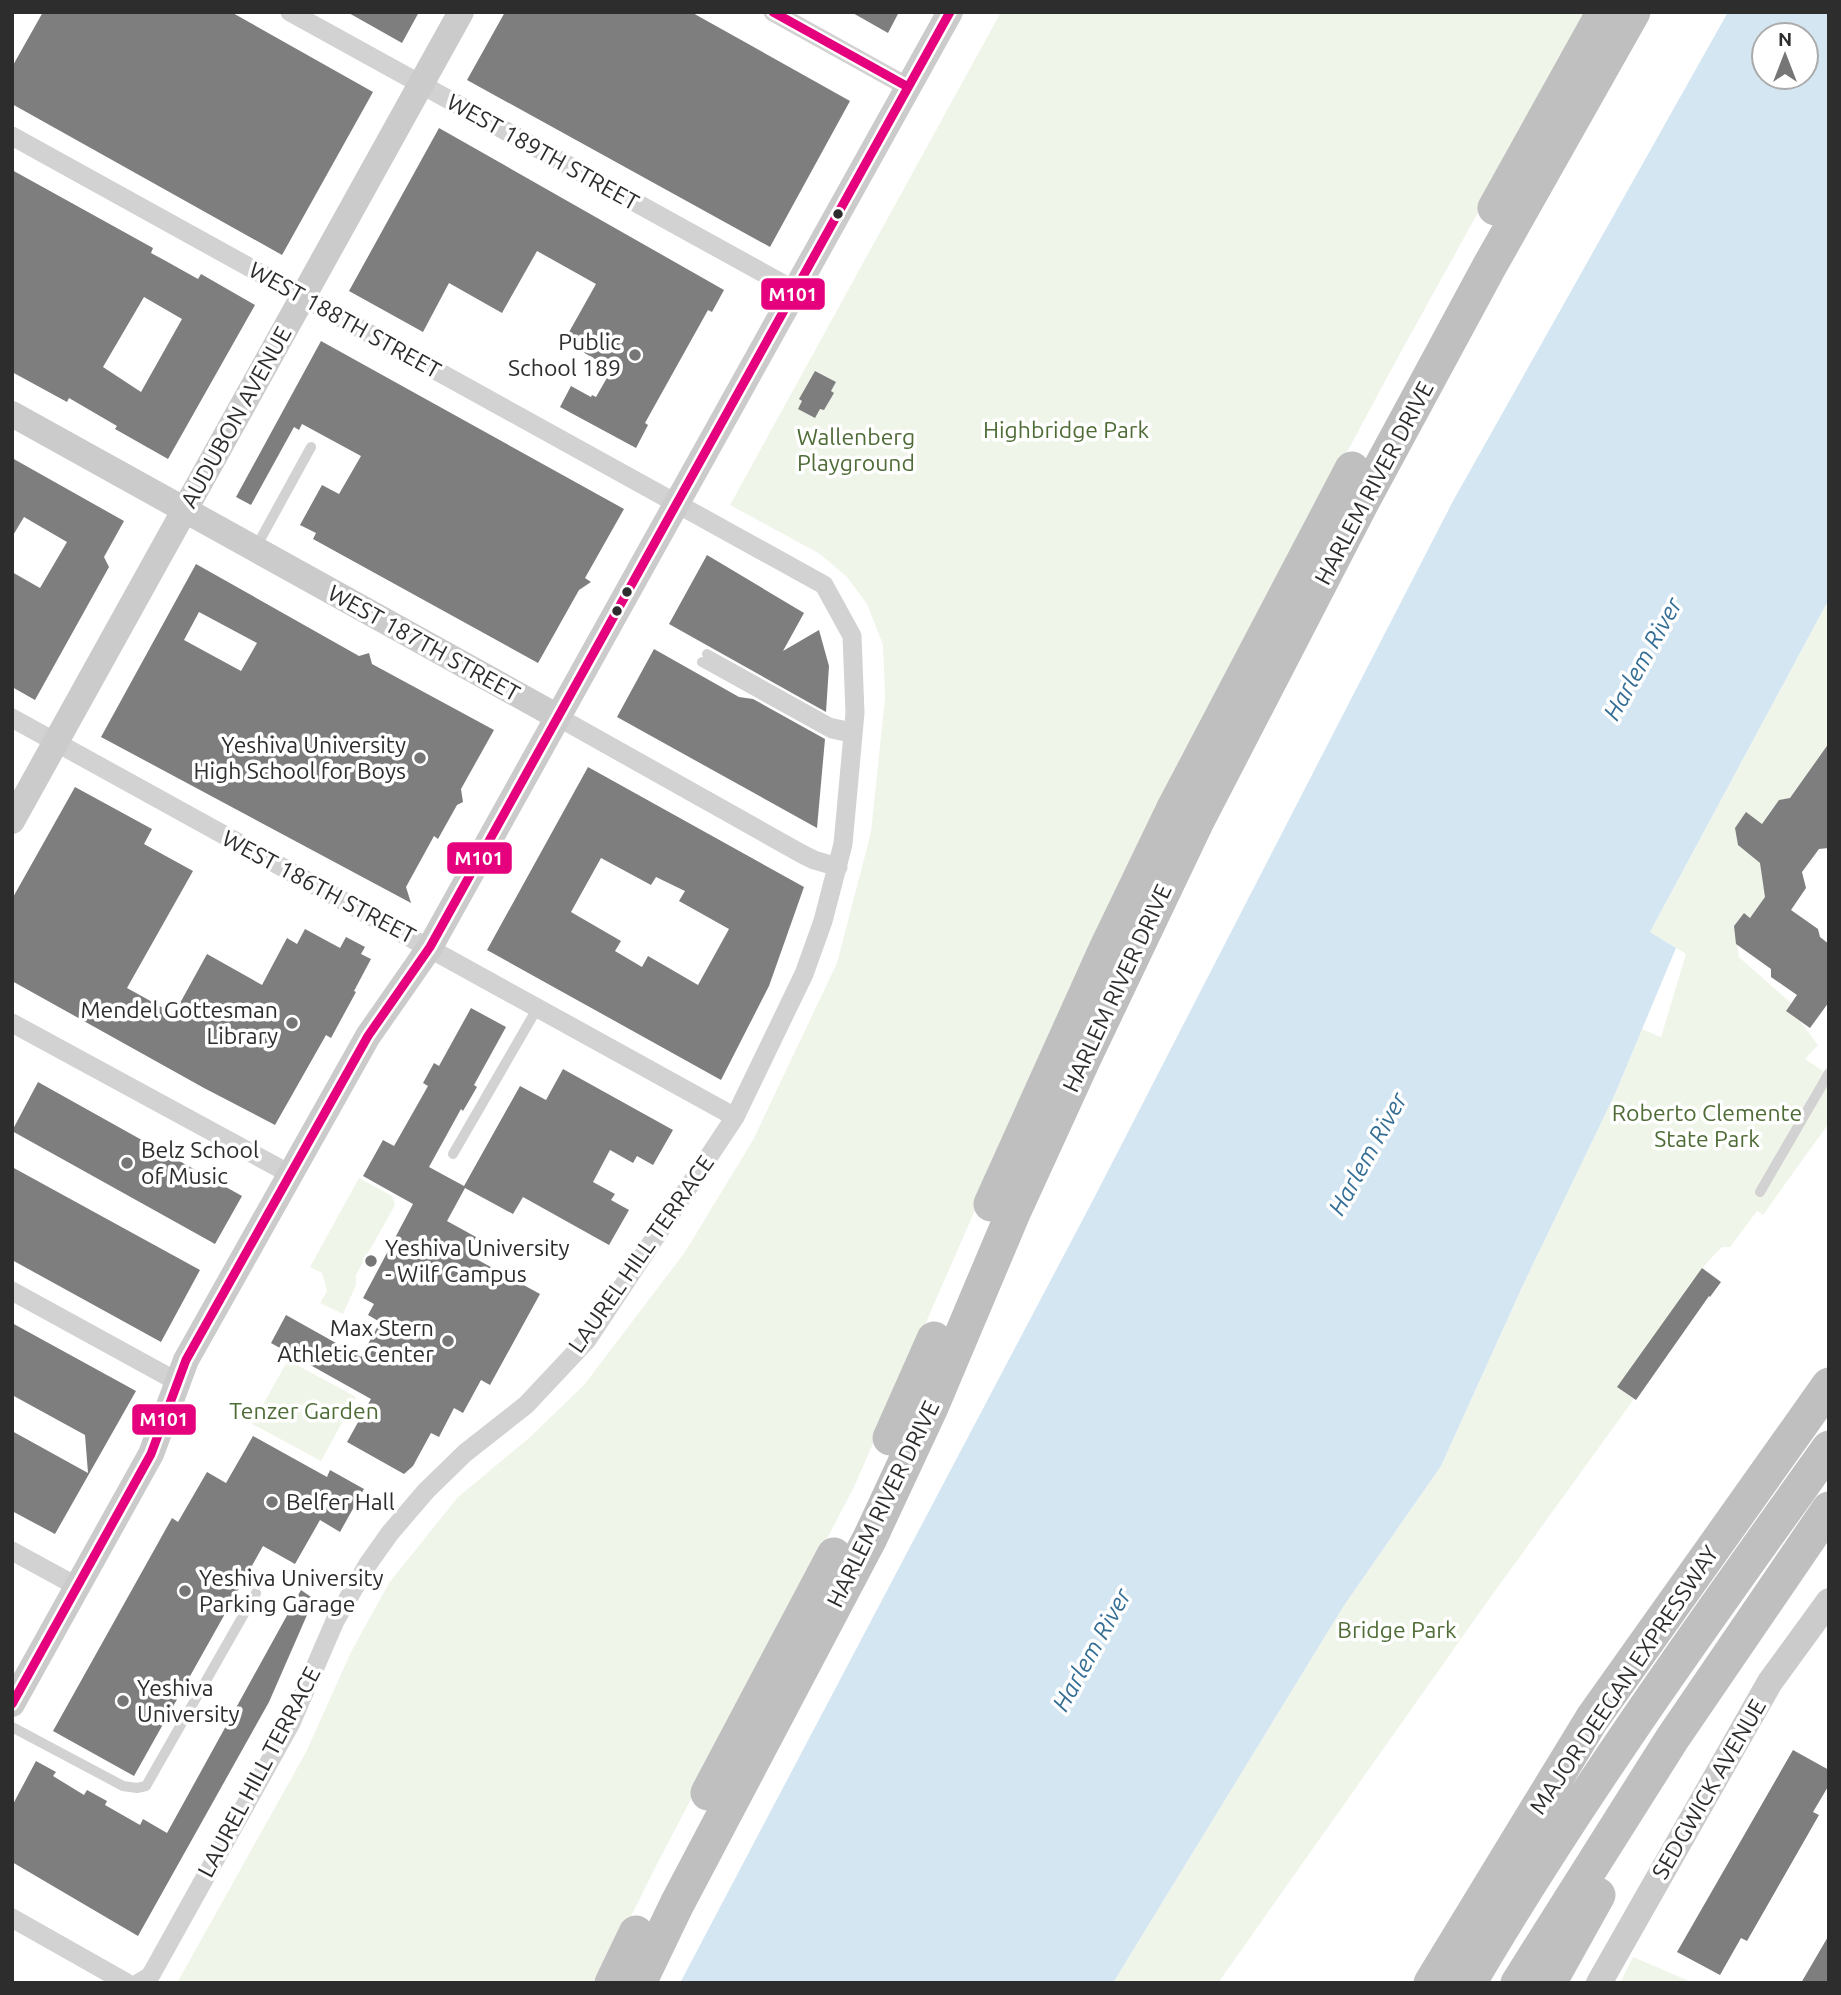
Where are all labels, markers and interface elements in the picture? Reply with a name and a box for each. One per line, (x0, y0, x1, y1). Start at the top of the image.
north arrow (1750, 21, 1820, 91)
text: N (1778, 28, 1792, 50)
street label: WEST 189TH STREET (443, 89, 643, 215)
unlabelled marker (831, 207, 845, 221)
street label: WEST 188TH STREET (245, 257, 445, 383)
line badge: M101 (760, 277, 826, 311)
text: M101 (768, 283, 818, 305)
street label: AUDUBON AVENUE (175, 322, 296, 512)
place label: Public School 189 (508, 329, 621, 380)
marker: Public School 189 (627, 347, 643, 363)
street label: HARLEM RIVER DRIVE (1309, 377, 1438, 589)
park label: Highbridge Park (983, 417, 1149, 442)
park label: Wallenberg Playground (797, 424, 915, 475)
street label: WEST 187TH STREET (324, 580, 524, 706)
unlabelled marker (620, 585, 634, 599)
water label: Harlem River (1598, 592, 1688, 725)
unlabelled marker (610, 604, 624, 618)
place label: Yeshiva University High School for Boys (193, 732, 406, 783)
marker: Yeshiva University High School for Boys (412, 750, 428, 766)
street label: WEST 186TH STREET (218, 825, 420, 948)
line badge: M101 (446, 841, 513, 875)
text: M101 (454, 847, 504, 869)
street label: HARLEM RIVER DRIVE (1057, 880, 1176, 1096)
place label: Mendel Gottesman Library (81, 997, 278, 1048)
marker: Mendel Gottesman Library (284, 1015, 300, 1031)
water label: Harlem River (1323, 1087, 1413, 1220)
park label: Roberto Clemente State Park (1612, 1100, 1802, 1151)
place label: Belz School of Music (141, 1137, 259, 1188)
street label: LAUREL HILL TERRACE (563, 1150, 718, 1357)
marker: Belz School of Music (119, 1155, 135, 1171)
place label: Yeshiva University - Wilf Campus (385, 1235, 570, 1286)
marker: Yeshiva University - Wilf Campus (363, 1253, 379, 1269)
place label: Max Stern Athletic Center (277, 1315, 434, 1366)
marker: Max Stern Athletic Center (440, 1333, 456, 1349)
street label: HARLEM RIVER DRIVE (822, 1396, 943, 1611)
park label: Tenzer Garden (229, 1398, 379, 1423)
line badge: M101 (131, 1403, 197, 1436)
text: M101 (139, 1408, 189, 1430)
place label: Belfer Hall (286, 1489, 395, 1514)
marker: Belfer Hall (264, 1494, 280, 1510)
street label: MAJOR DEEGAN EXPRESSWAY (1524, 1540, 1723, 1818)
place label: Yeshiva University Parking Garage (199, 1565, 384, 1616)
marker: Yeshiva University Parking Garage (177, 1583, 193, 1599)
water label: Harlem River (1047, 1583, 1137, 1716)
park label: Bridge Park (1337, 1617, 1457, 1642)
street label: LAUREL HILL TERRACE (192, 1662, 325, 1881)
place label: Yeshiva University (137, 1675, 240, 1726)
marker: Yeshiva University (115, 1693, 131, 1709)
street label: SEDGWICK AVENUE (1647, 1695, 1770, 1883)

